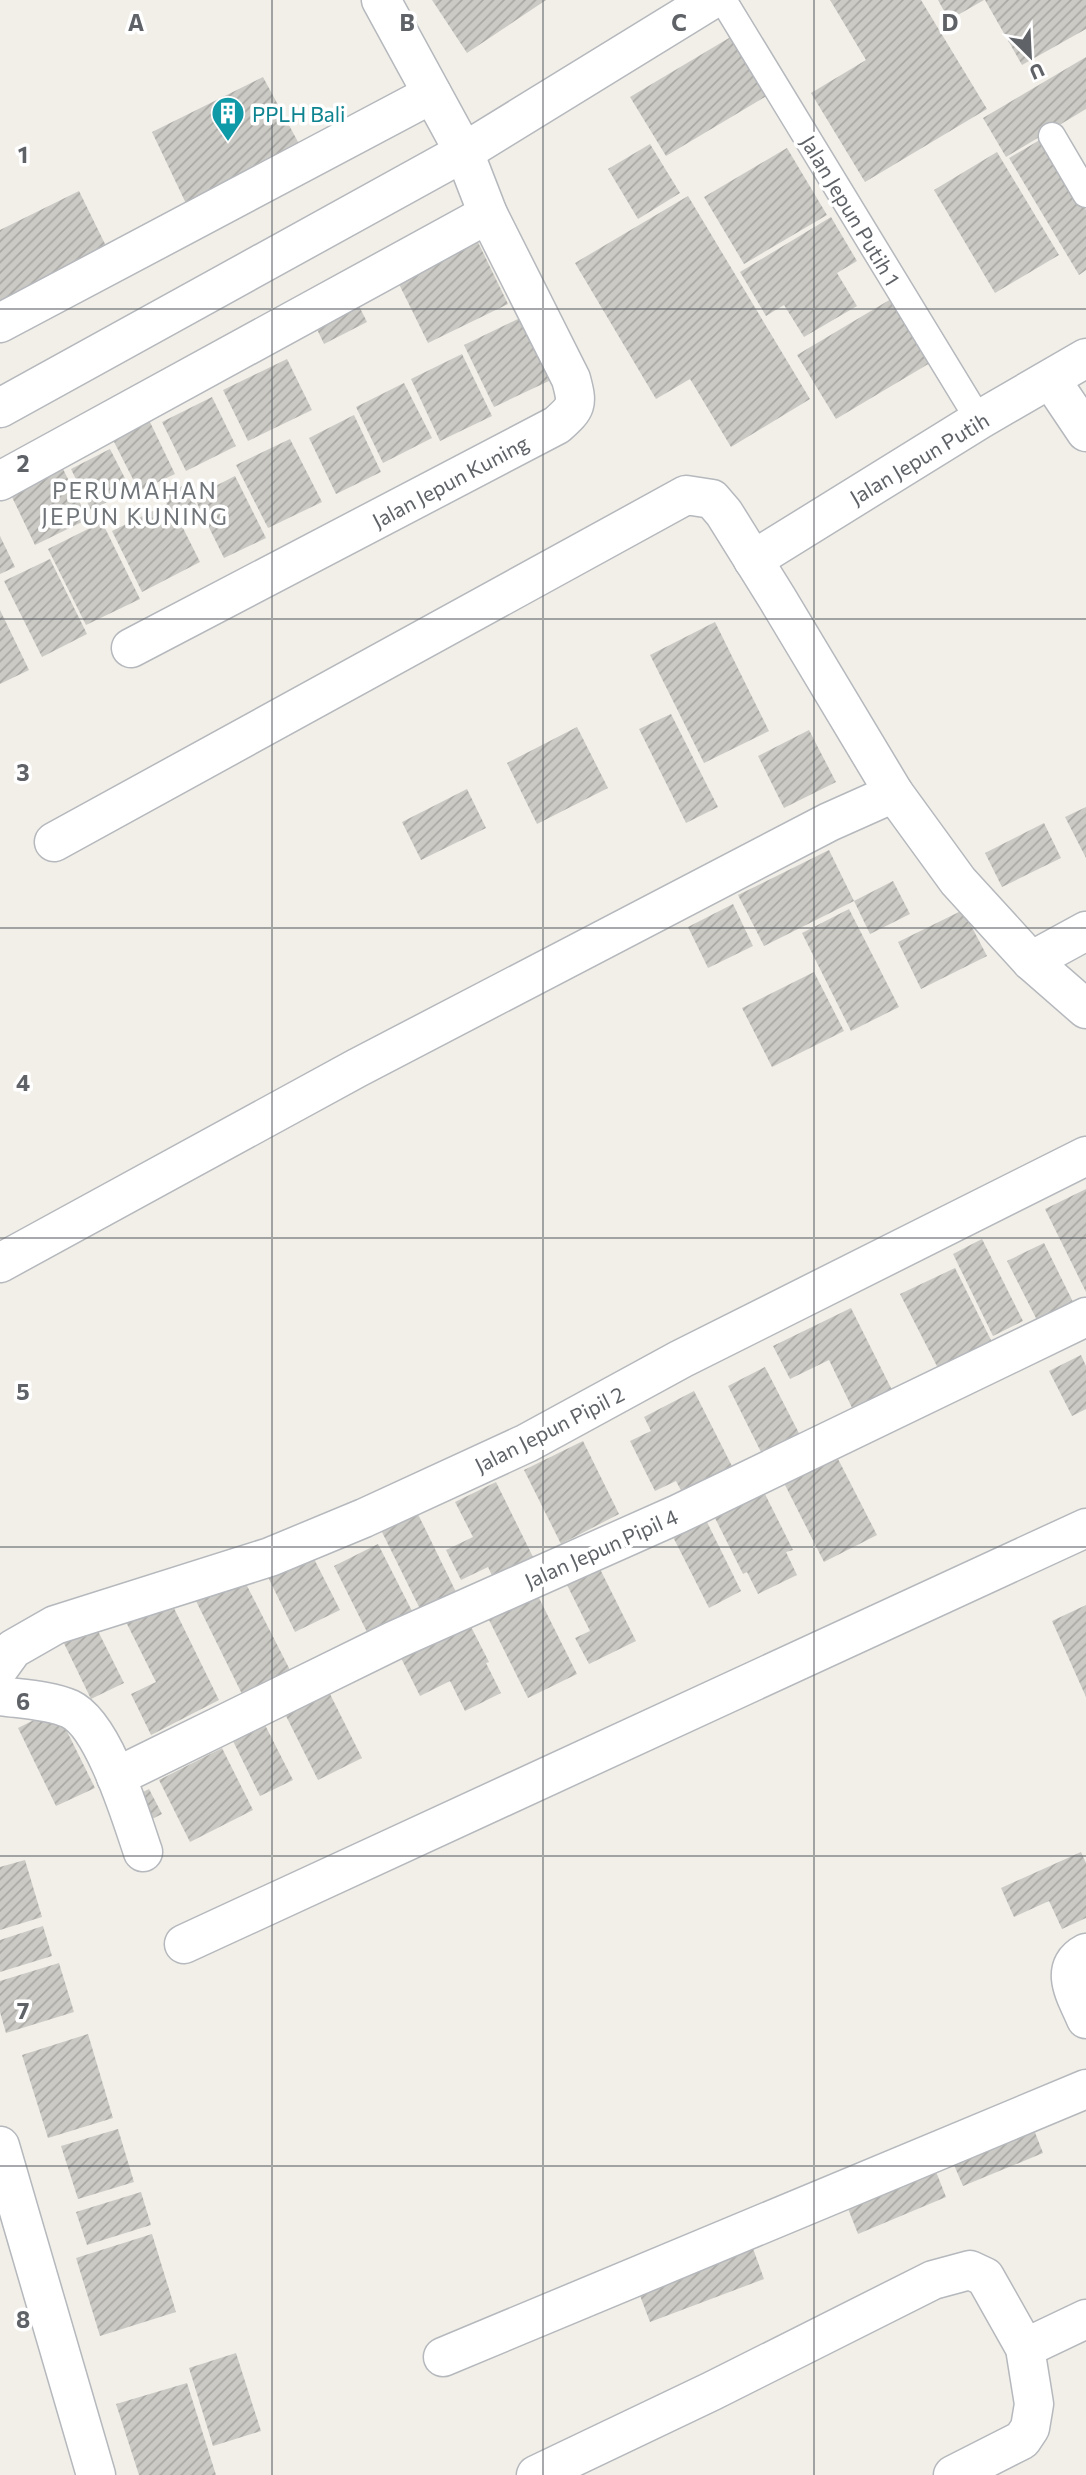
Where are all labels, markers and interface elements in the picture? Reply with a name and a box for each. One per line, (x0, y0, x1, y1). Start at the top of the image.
text: A (128, 8, 145, 36)
text: B (399, 8, 415, 36)
text: C (671, 8, 687, 36)
text: D (942, 8, 959, 36)
north arrow (995, 21, 1065, 91)
text: U (1026, 59, 1048, 85)
building icon: PPLH Bali (209, 94, 247, 143)
place label: PPLH Bali (252, 101, 345, 126)
street label: Jalan Jepun Putih 1 (796, 130, 906, 290)
text: 1 (18, 140, 28, 168)
street label: Jalan Jepun Putih (845, 407, 993, 509)
street label: Jalan Jepun Kuning (368, 429, 532, 533)
text: 2 (16, 449, 30, 477)
district label: PERUMAHAN JEPUN KUNING (41, 476, 229, 530)
text: 3 (16, 758, 30, 786)
text: 4 (16, 1068, 30, 1096)
text: 5 (16, 1377, 30, 1405)
street label: Jalan Jepun Pipil 2 (470, 1381, 628, 1477)
street label: Jalan Jepun Pipil 4 (520, 1503, 682, 1593)
text: 6 (16, 1687, 30, 1715)
text: 7 (17, 1996, 29, 2024)
text: 8 (16, 2305, 30, 2333)

